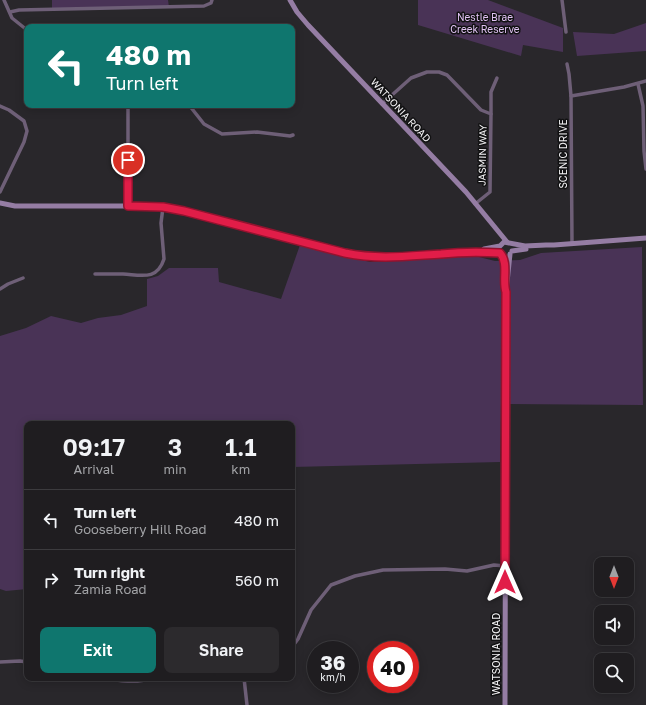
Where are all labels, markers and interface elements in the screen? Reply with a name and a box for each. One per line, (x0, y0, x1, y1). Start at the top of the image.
park label: Nestle Brae Creek Reserve (450, 11, 520, 35)
text: 480 m (106, 38, 191, 71)
icon: left (40, 40, 92, 92)
text: Turn left (106, 72, 179, 94)
street label: WATSONIA ROAD (368, 76, 434, 144)
street label: SCENIC DRIVE (557, 119, 569, 189)
street label: JASMIN WAY (475, 124, 489, 186)
pin (111, 143, 145, 177)
icon: arrive (117, 149, 139, 171)
text: 09:17 (62, 432, 125, 461)
text: 3 (168, 432, 182, 461)
text: 1.1 (225, 432, 257, 461)
text: Arrival (73, 461, 114, 477)
text: min (164, 461, 187, 477)
text: km (231, 461, 250, 477)
text: Turn left (74, 503, 136, 521)
icon: left (40, 509, 62, 531)
text: 480 m (234, 511, 279, 529)
text: Gooseberry Hill Road (74, 521, 207, 537)
north arrow (594, 557, 634, 597)
map controls (594, 557, 634, 693)
position arrow (484, 561, 526, 603)
text: Turn right (74, 563, 145, 581)
icon: right (40, 569, 62, 591)
text: 560 m (235, 571, 279, 589)
text: Zamia Road (74, 581, 147, 597)
button: sound (594, 605, 634, 645)
street label: WATSONIA ROAD (490, 613, 502, 695)
button: Exit (40, 627, 156, 673)
button: Share (164, 627, 279, 673)
speed limit sign: 40 (367, 641, 419, 693)
text: 36 (321, 650, 345, 674)
button: search (594, 653, 634, 693)
text: km/h (320, 671, 346, 683)

